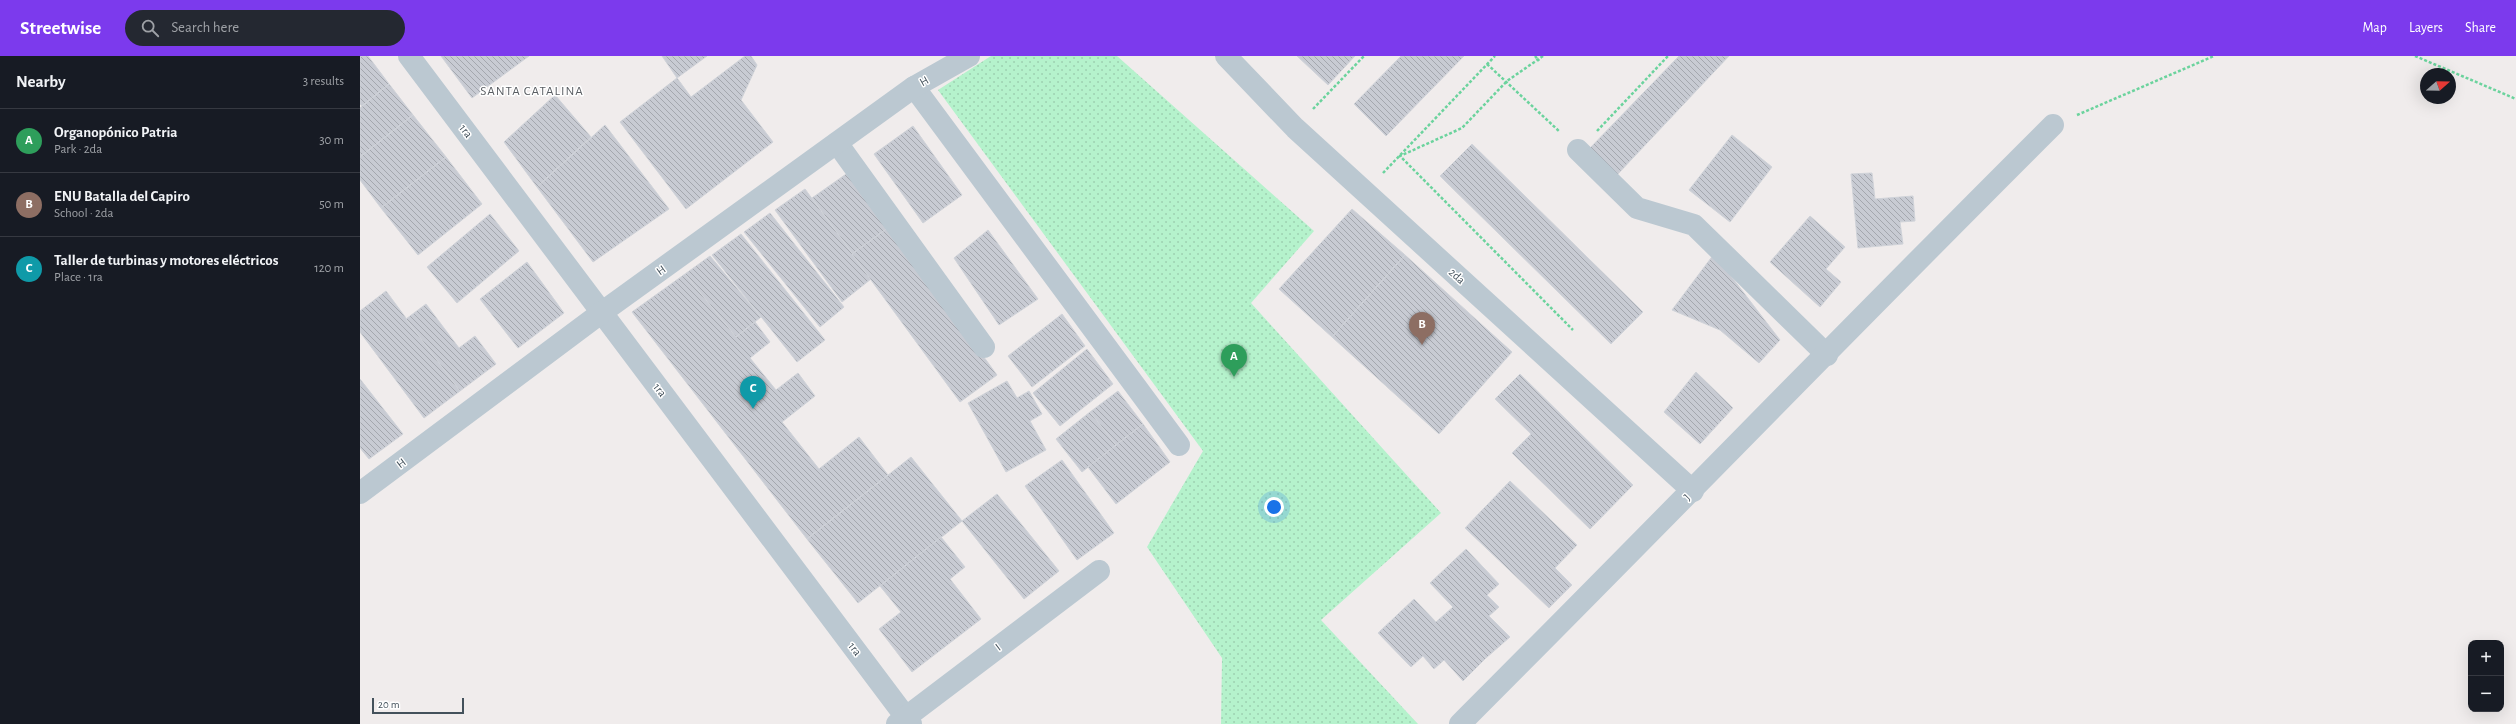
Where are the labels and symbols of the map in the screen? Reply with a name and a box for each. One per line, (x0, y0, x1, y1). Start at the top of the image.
north arrow (2420, 68, 2456, 104)
street label: H (917, 74, 931, 88)
district label: SANTA CATALINA (480, 85, 584, 98)
street label: 1ra (457, 122, 475, 140)
street label: H (654, 263, 668, 277)
street label: 2da (1447, 266, 1468, 287)
pin: B (1409, 312, 1435, 345)
pin: A (1221, 344, 1247, 377)
pin: C (740, 376, 766, 409)
street label: 1ra (651, 381, 669, 399)
street label: H (394, 456, 408, 470)
street label: J (1681, 491, 1693, 503)
your location (1264, 497, 1284, 517)
street label: 1ra (846, 640, 864, 658)
street label: I (993, 641, 1003, 653)
scale bar (372, 696, 464, 715)

